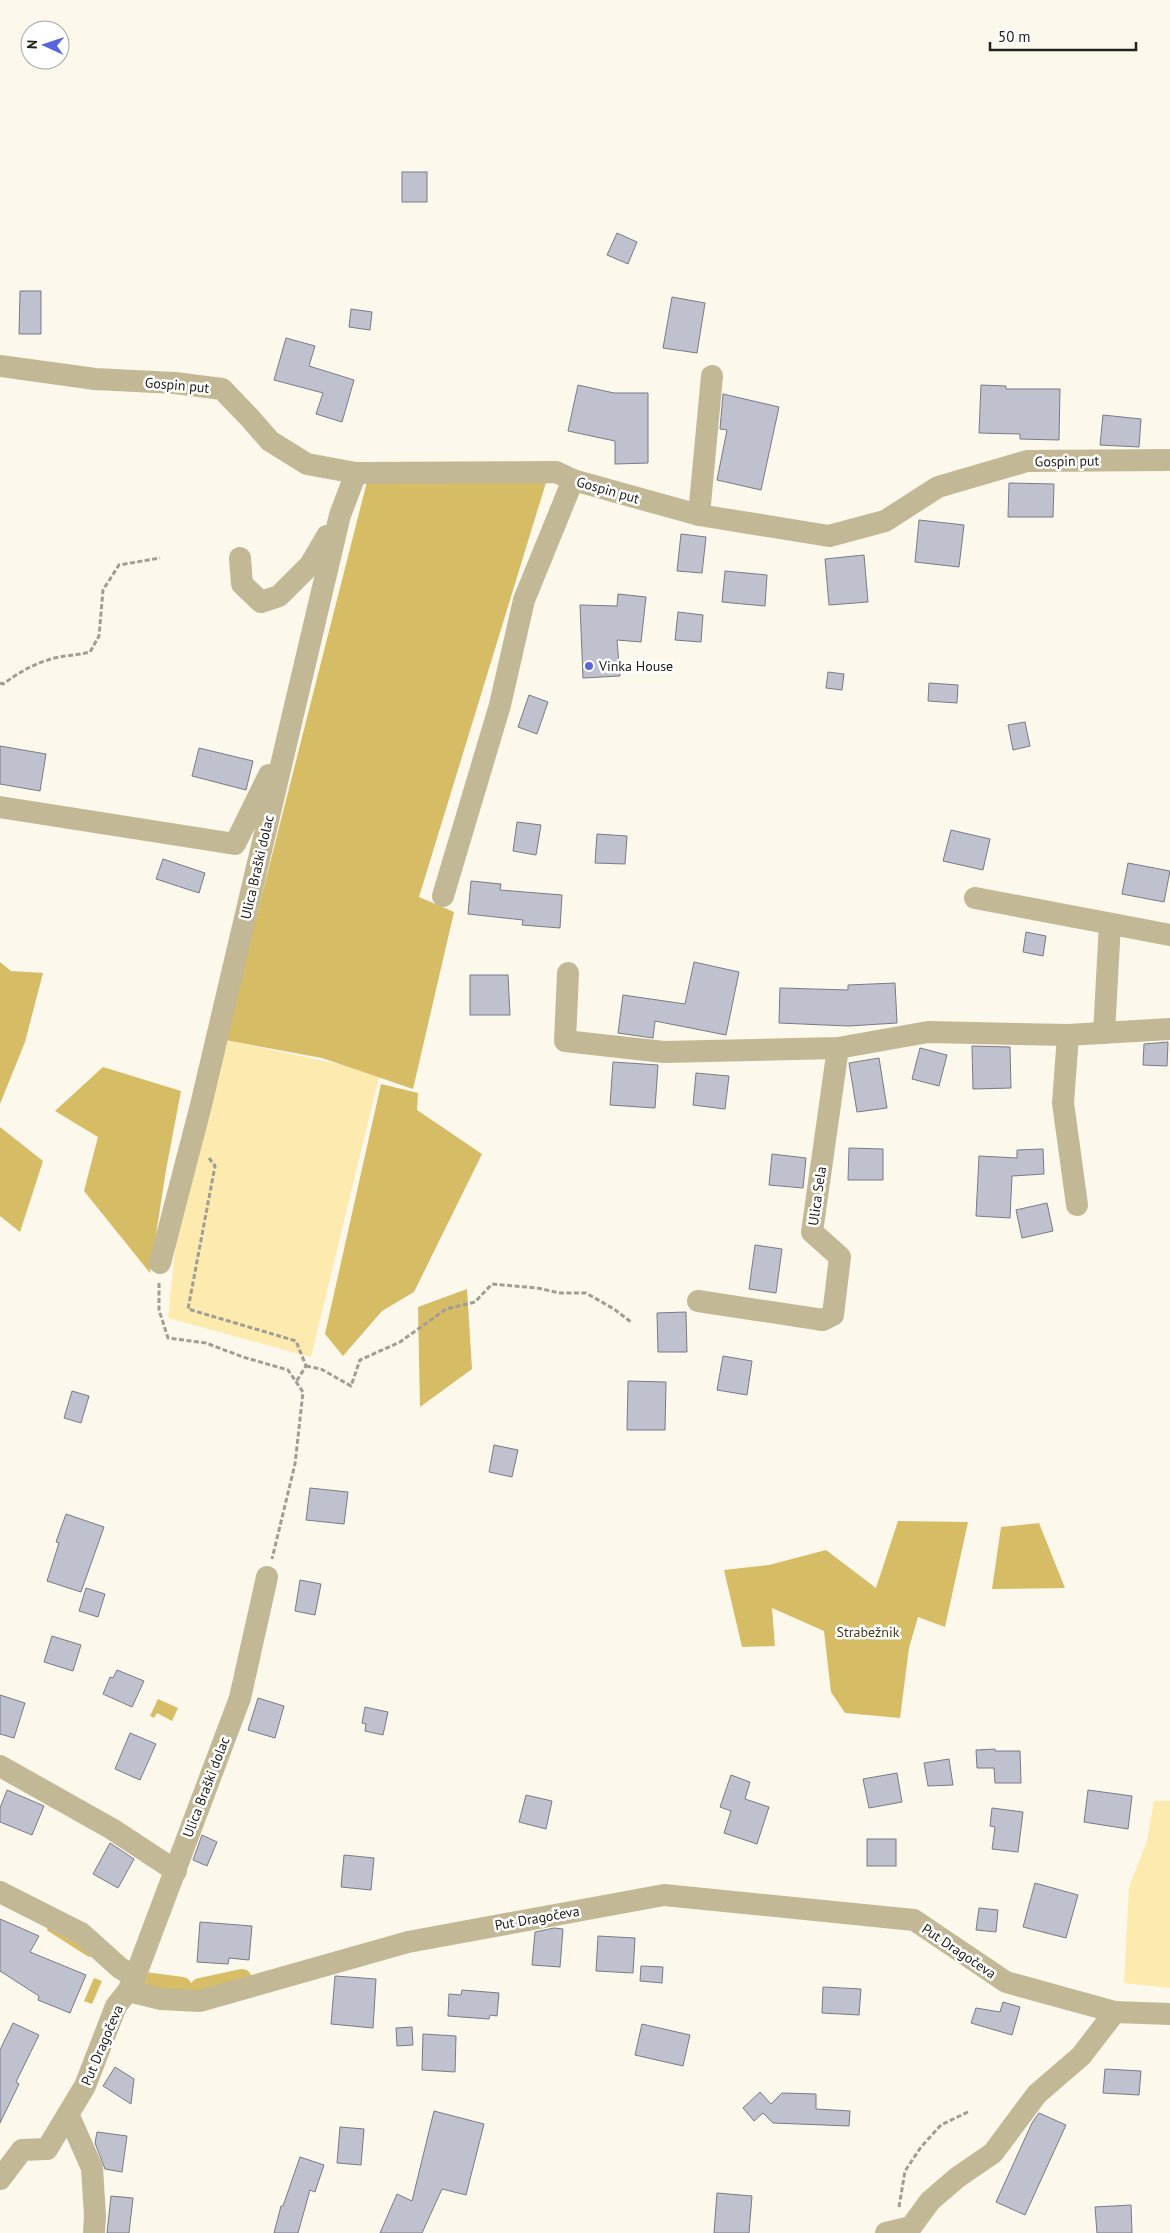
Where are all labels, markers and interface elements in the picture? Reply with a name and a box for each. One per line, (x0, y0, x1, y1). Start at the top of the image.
north arrow (20, 20, 70, 70)
scale bar (990, 20, 1136, 52)
text: 50 m (998, 27, 1031, 46)
text: N (23, 39, 41, 49)
street label: Gospin put (144, 373, 210, 397)
street label: Gospin put (1035, 451, 1100, 471)
street label: Gospin put (574, 472, 642, 508)
place label: Vinka House (598, 657, 673, 675)
marker: Vinka House (583, 660, 595, 672)
street label: Ulica Braški dolac (236, 813, 278, 921)
street label: Ulica Sela (804, 1165, 830, 1227)
park label: Strabežnik (837, 1623, 900, 1641)
street label: Ulica Braški dolac (179, 1734, 233, 1840)
street label: Put Dragočeva (493, 1902, 581, 1934)
street label: Put Dragočeva (918, 1920, 1000, 1982)
street label: Put Dragočeva (77, 2002, 127, 2088)

